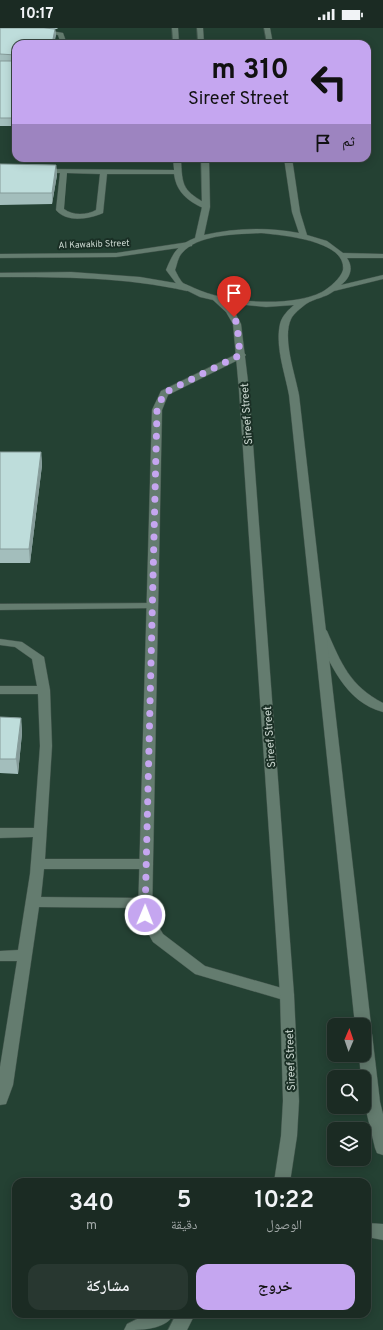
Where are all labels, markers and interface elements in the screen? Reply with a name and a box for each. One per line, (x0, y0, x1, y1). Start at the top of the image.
text: 10:17 (20, 5, 54, 24)
text: 310 m (211, 53, 289, 89)
icon: left (303, 56, 355, 108)
text: Sireef Street (188, 88, 289, 111)
icon: arrive (312, 132, 334, 154)
text: ثم (342, 133, 355, 152)
street label: Al Kawakib Street (58, 238, 130, 251)
pin (217, 276, 251, 317)
icon: arrive (223, 282, 245, 304)
street label: Sireef Street (238, 383, 256, 445)
street label: Sireef Street (261, 706, 279, 768)
position arrow (124, 894, 166, 936)
north arrow (327, 1018, 371, 1062)
map controls (327, 1018, 371, 1166)
street label: Sireef Street (283, 1029, 299, 1091)
button: search (327, 1070, 371, 1114)
button: layers (327, 1122, 371, 1166)
text: 5 (177, 1186, 192, 1216)
text: 10:22 (254, 1186, 314, 1216)
text: 340 (69, 1189, 114, 1219)
text: m (86, 1218, 97, 1234)
text: دقيقة (171, 1218, 197, 1234)
text: الوصول (266, 1218, 302, 1234)
button: مشاركة (28, 1264, 188, 1310)
button: خروج (196, 1264, 355, 1310)

